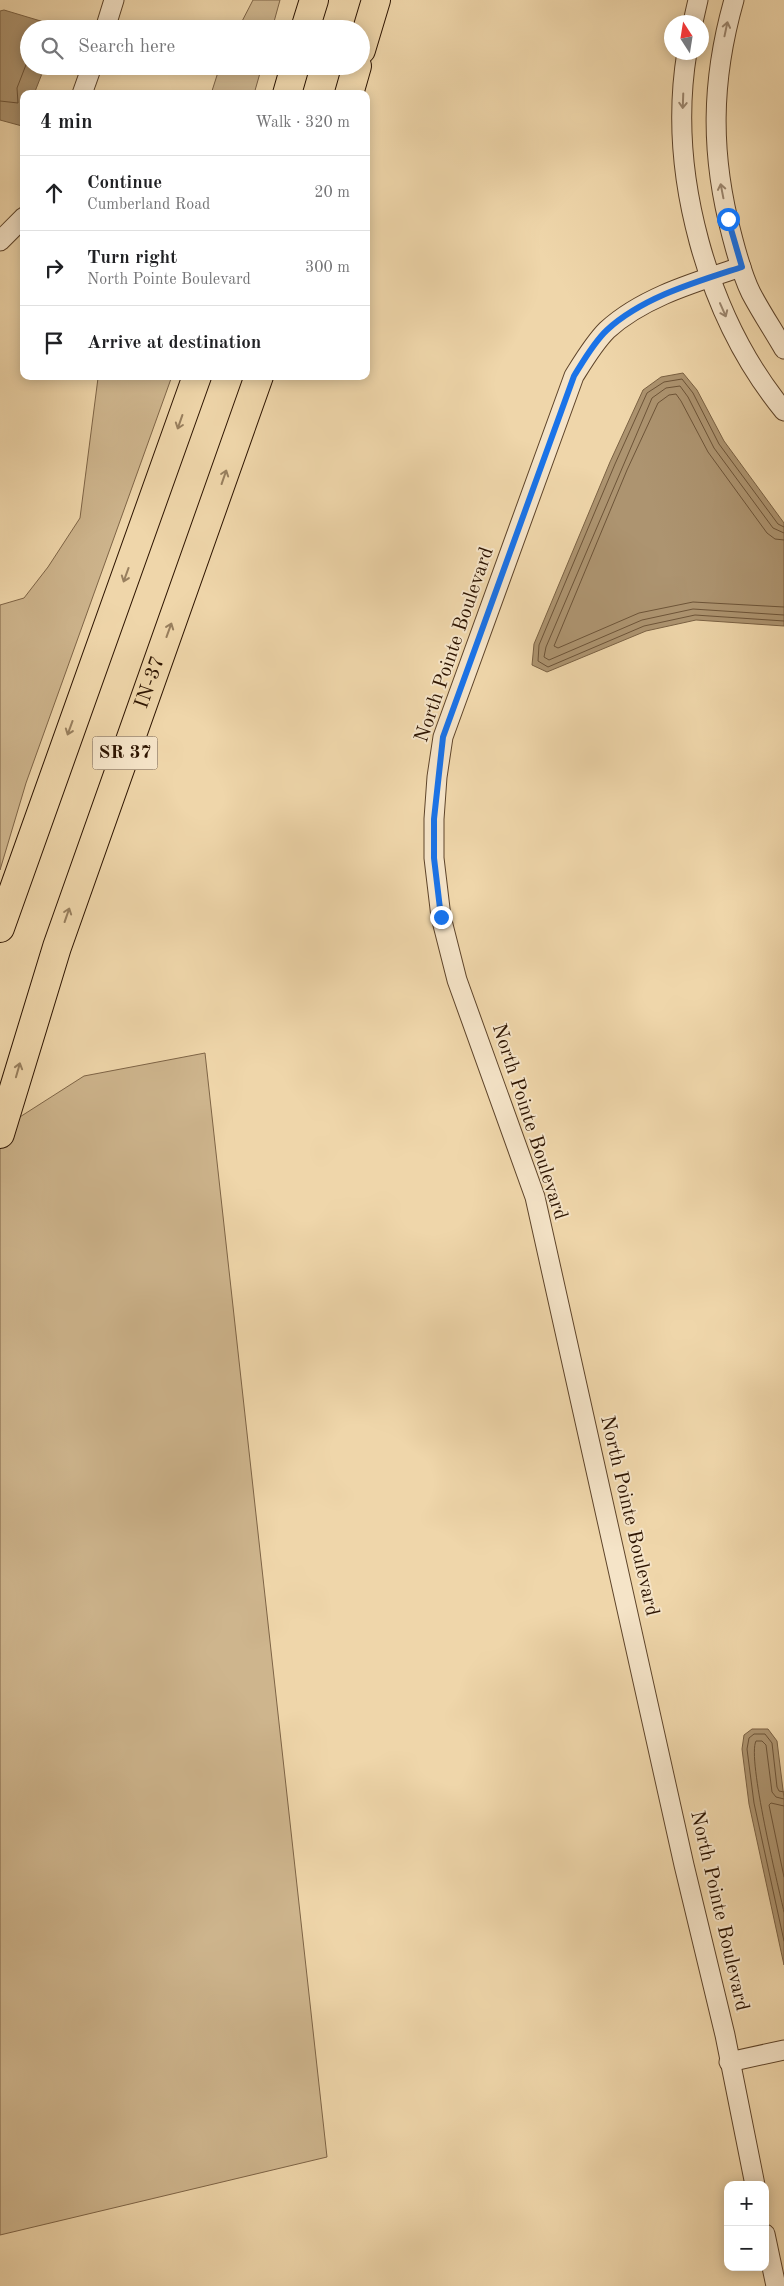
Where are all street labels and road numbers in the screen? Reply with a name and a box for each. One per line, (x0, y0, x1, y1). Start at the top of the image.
street label: North Pointe Boulevard (412, 545, 498, 745)
street label: IN-37 (132, 654, 169, 711)
road number: SR 37 (92, 736, 158, 770)
street label: North Pointe Boulevard (488, 1021, 570, 1223)
street label: North Pointe Boulevard (596, 1414, 662, 1618)
street label: North Pointe Boulevard (686, 1809, 752, 2013)

